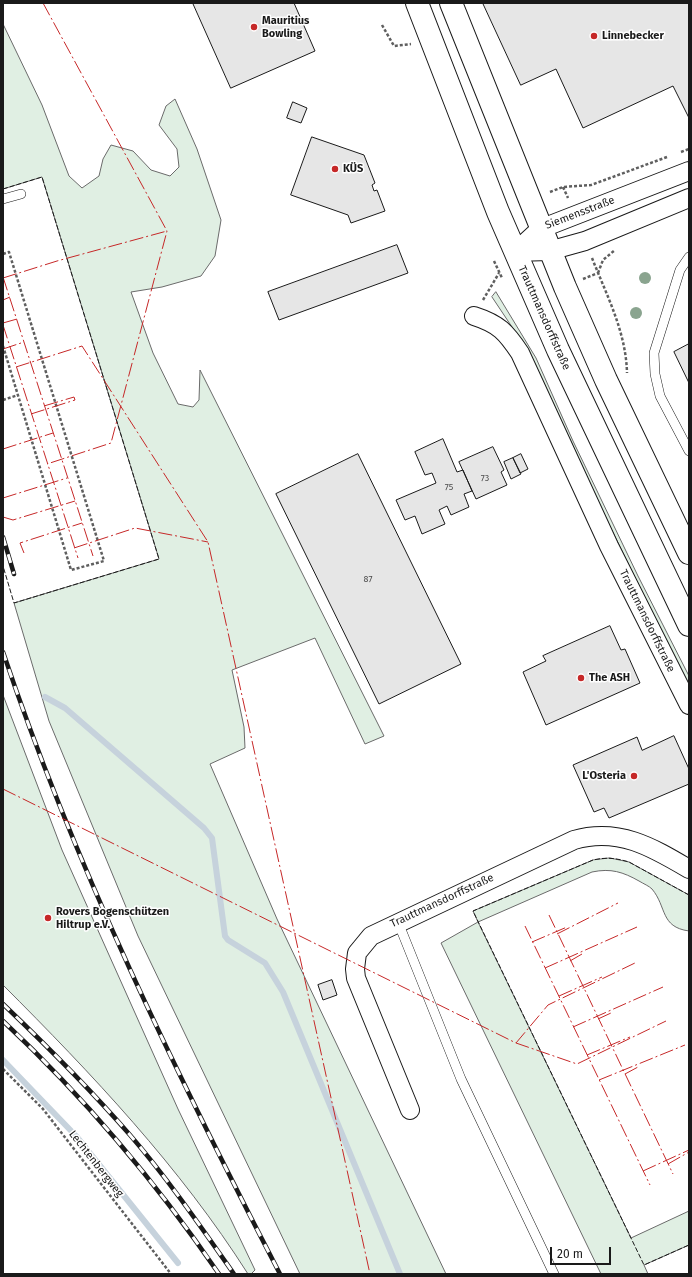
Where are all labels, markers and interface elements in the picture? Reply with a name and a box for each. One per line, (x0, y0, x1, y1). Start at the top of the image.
place label: Mauritius Bowling (262, 14, 309, 40)
marker: Mauritius Bowling (249, 22, 259, 32)
place label: Linnebecker (602, 29, 664, 43)
marker: Linnebecker (589, 31, 599, 41)
place label: KÜS (343, 162, 363, 176)
marker: KÜS (330, 164, 340, 174)
street label: Siemensstraße (543, 194, 617, 232)
street label: Trauttmansdorffstraße (515, 264, 573, 372)
house number: 73 (481, 473, 489, 483)
house number: 75 (445, 482, 453, 492)
street label: Trauttmansdorffstraße (616, 568, 678, 674)
house number: 87 (364, 574, 372, 584)
place label: The ASH (589, 671, 630, 685)
marker: The ASH (576, 673, 586, 683)
place label: L'Osteria (582, 769, 626, 783)
marker: L'Osteria (629, 771, 639, 781)
street label: Trauttmansdorffstraße (388, 871, 496, 931)
place label: Rovers Bogenschützen Hiltrup e.V. (56, 905, 169, 931)
marker: Rovers Bogenschützen Hiltrup e.V. (43, 913, 53, 923)
street label: Lechtenbergweg (66, 1128, 126, 1200)
scale bar (552, 1239, 613, 1265)
text: 20 m (557, 1247, 583, 1261)

